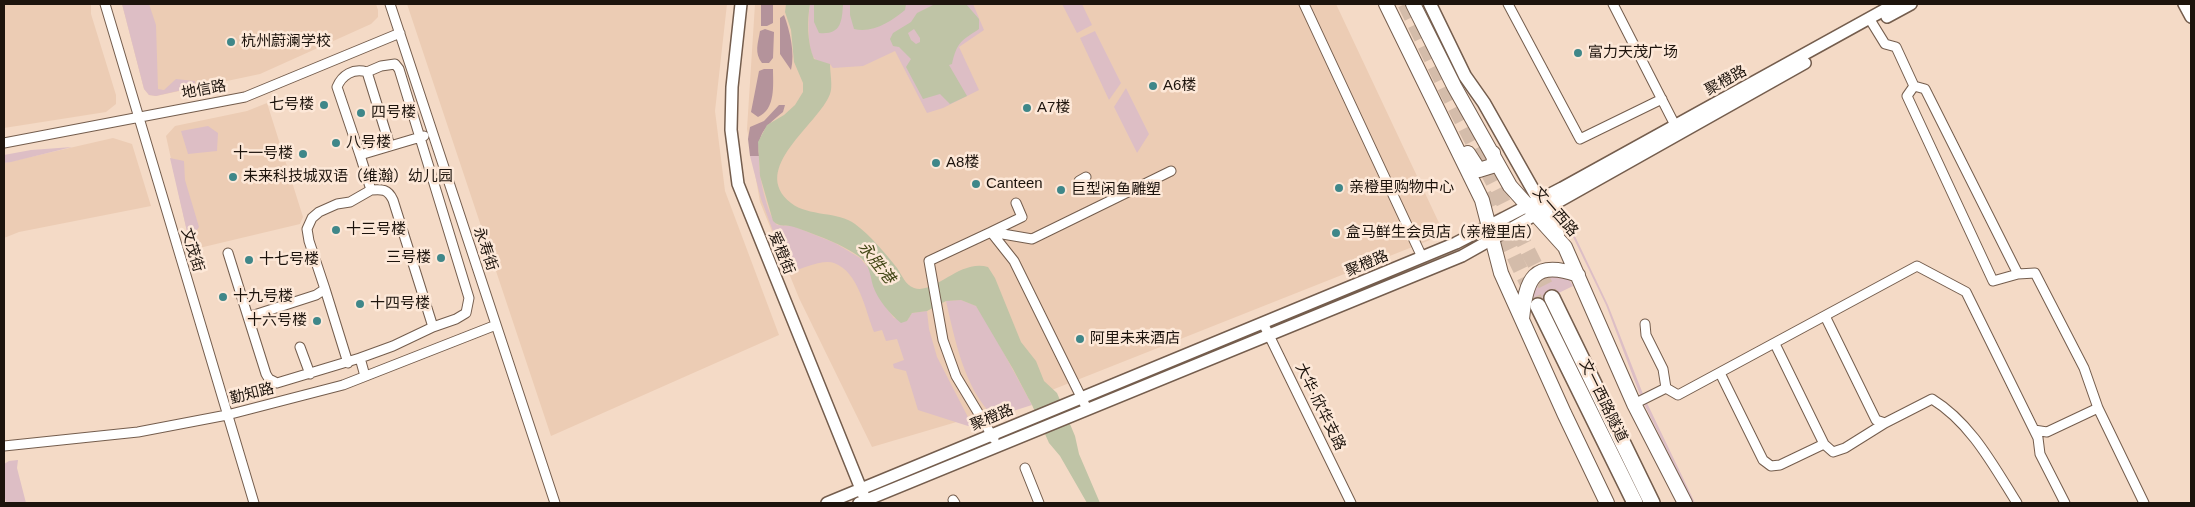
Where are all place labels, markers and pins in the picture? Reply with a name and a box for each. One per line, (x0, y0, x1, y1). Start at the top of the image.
place label: 杭州蔚澜学校 (241, 33, 331, 51)
marker: 杭州蔚澜学校 (225, 36, 237, 48)
place label: 富力天茂广场 (1588, 44, 1678, 62)
marker: 富力天茂广场 (1572, 47, 1584, 59)
place label: A6楼 (1163, 77, 1196, 95)
marker: A6楼 (1147, 80, 1159, 92)
place label: 七号楼 (269, 96, 314, 114)
marker: 七号楼 (318, 99, 330, 111)
place label: A7楼 (1037, 99, 1070, 117)
marker: A7楼 (1021, 102, 1033, 114)
place label: 四号楼 (371, 104, 416, 122)
marker: 四号楼 (355, 107, 367, 119)
place label: 八号楼 (346, 134, 391, 152)
marker: 八号楼 (330, 137, 342, 149)
place label: 十一号楼 (233, 145, 293, 163)
marker: 十一号楼 (297, 148, 309, 160)
place label: A8楼 (946, 154, 979, 172)
marker: A8楼 (930, 157, 942, 169)
place label: 未来科技城双语（维瀚）幼儿园 (243, 168, 453, 186)
marker: 未来科技城双语（维瀚）幼儿园 (227, 171, 239, 183)
place label: Canteen (986, 175, 1043, 193)
marker: Canteen (970, 178, 982, 190)
place label: 亲橙里购物中心 (1349, 179, 1454, 197)
place label: 巨型闲鱼雕塑 (1071, 181, 1161, 199)
marker: 亲橙里购物中心 (1333, 182, 1345, 194)
marker: 巨型闲鱼雕塑 (1055, 184, 1067, 196)
place label: 十三号楼 (346, 221, 406, 239)
marker: 十三号楼 (330, 224, 342, 236)
place label: 盒马鲜生会员店（亲橙里店） (1346, 224, 1541, 242)
marker: 盒马鲜生会员店（亲橙里店） (1330, 227, 1342, 239)
place label: 三号楼 (386, 249, 431, 267)
place label: 十七号楼 (259, 251, 319, 269)
marker: 三号楼 (435, 252, 447, 264)
marker: 十七号楼 (243, 254, 255, 266)
place label: 十九号楼 (233, 288, 293, 306)
marker: 十九号楼 (217, 291, 229, 303)
place label: 十四号楼 (370, 295, 430, 313)
marker: 十四号楼 (354, 298, 366, 310)
place label: 十六号楼 (247, 312, 307, 330)
marker: 十六号楼 (311, 315, 323, 327)
place label: 阿里未来酒店 (1090, 330, 1180, 348)
marker: 阿里未来酒店 (1074, 333, 1086, 345)

